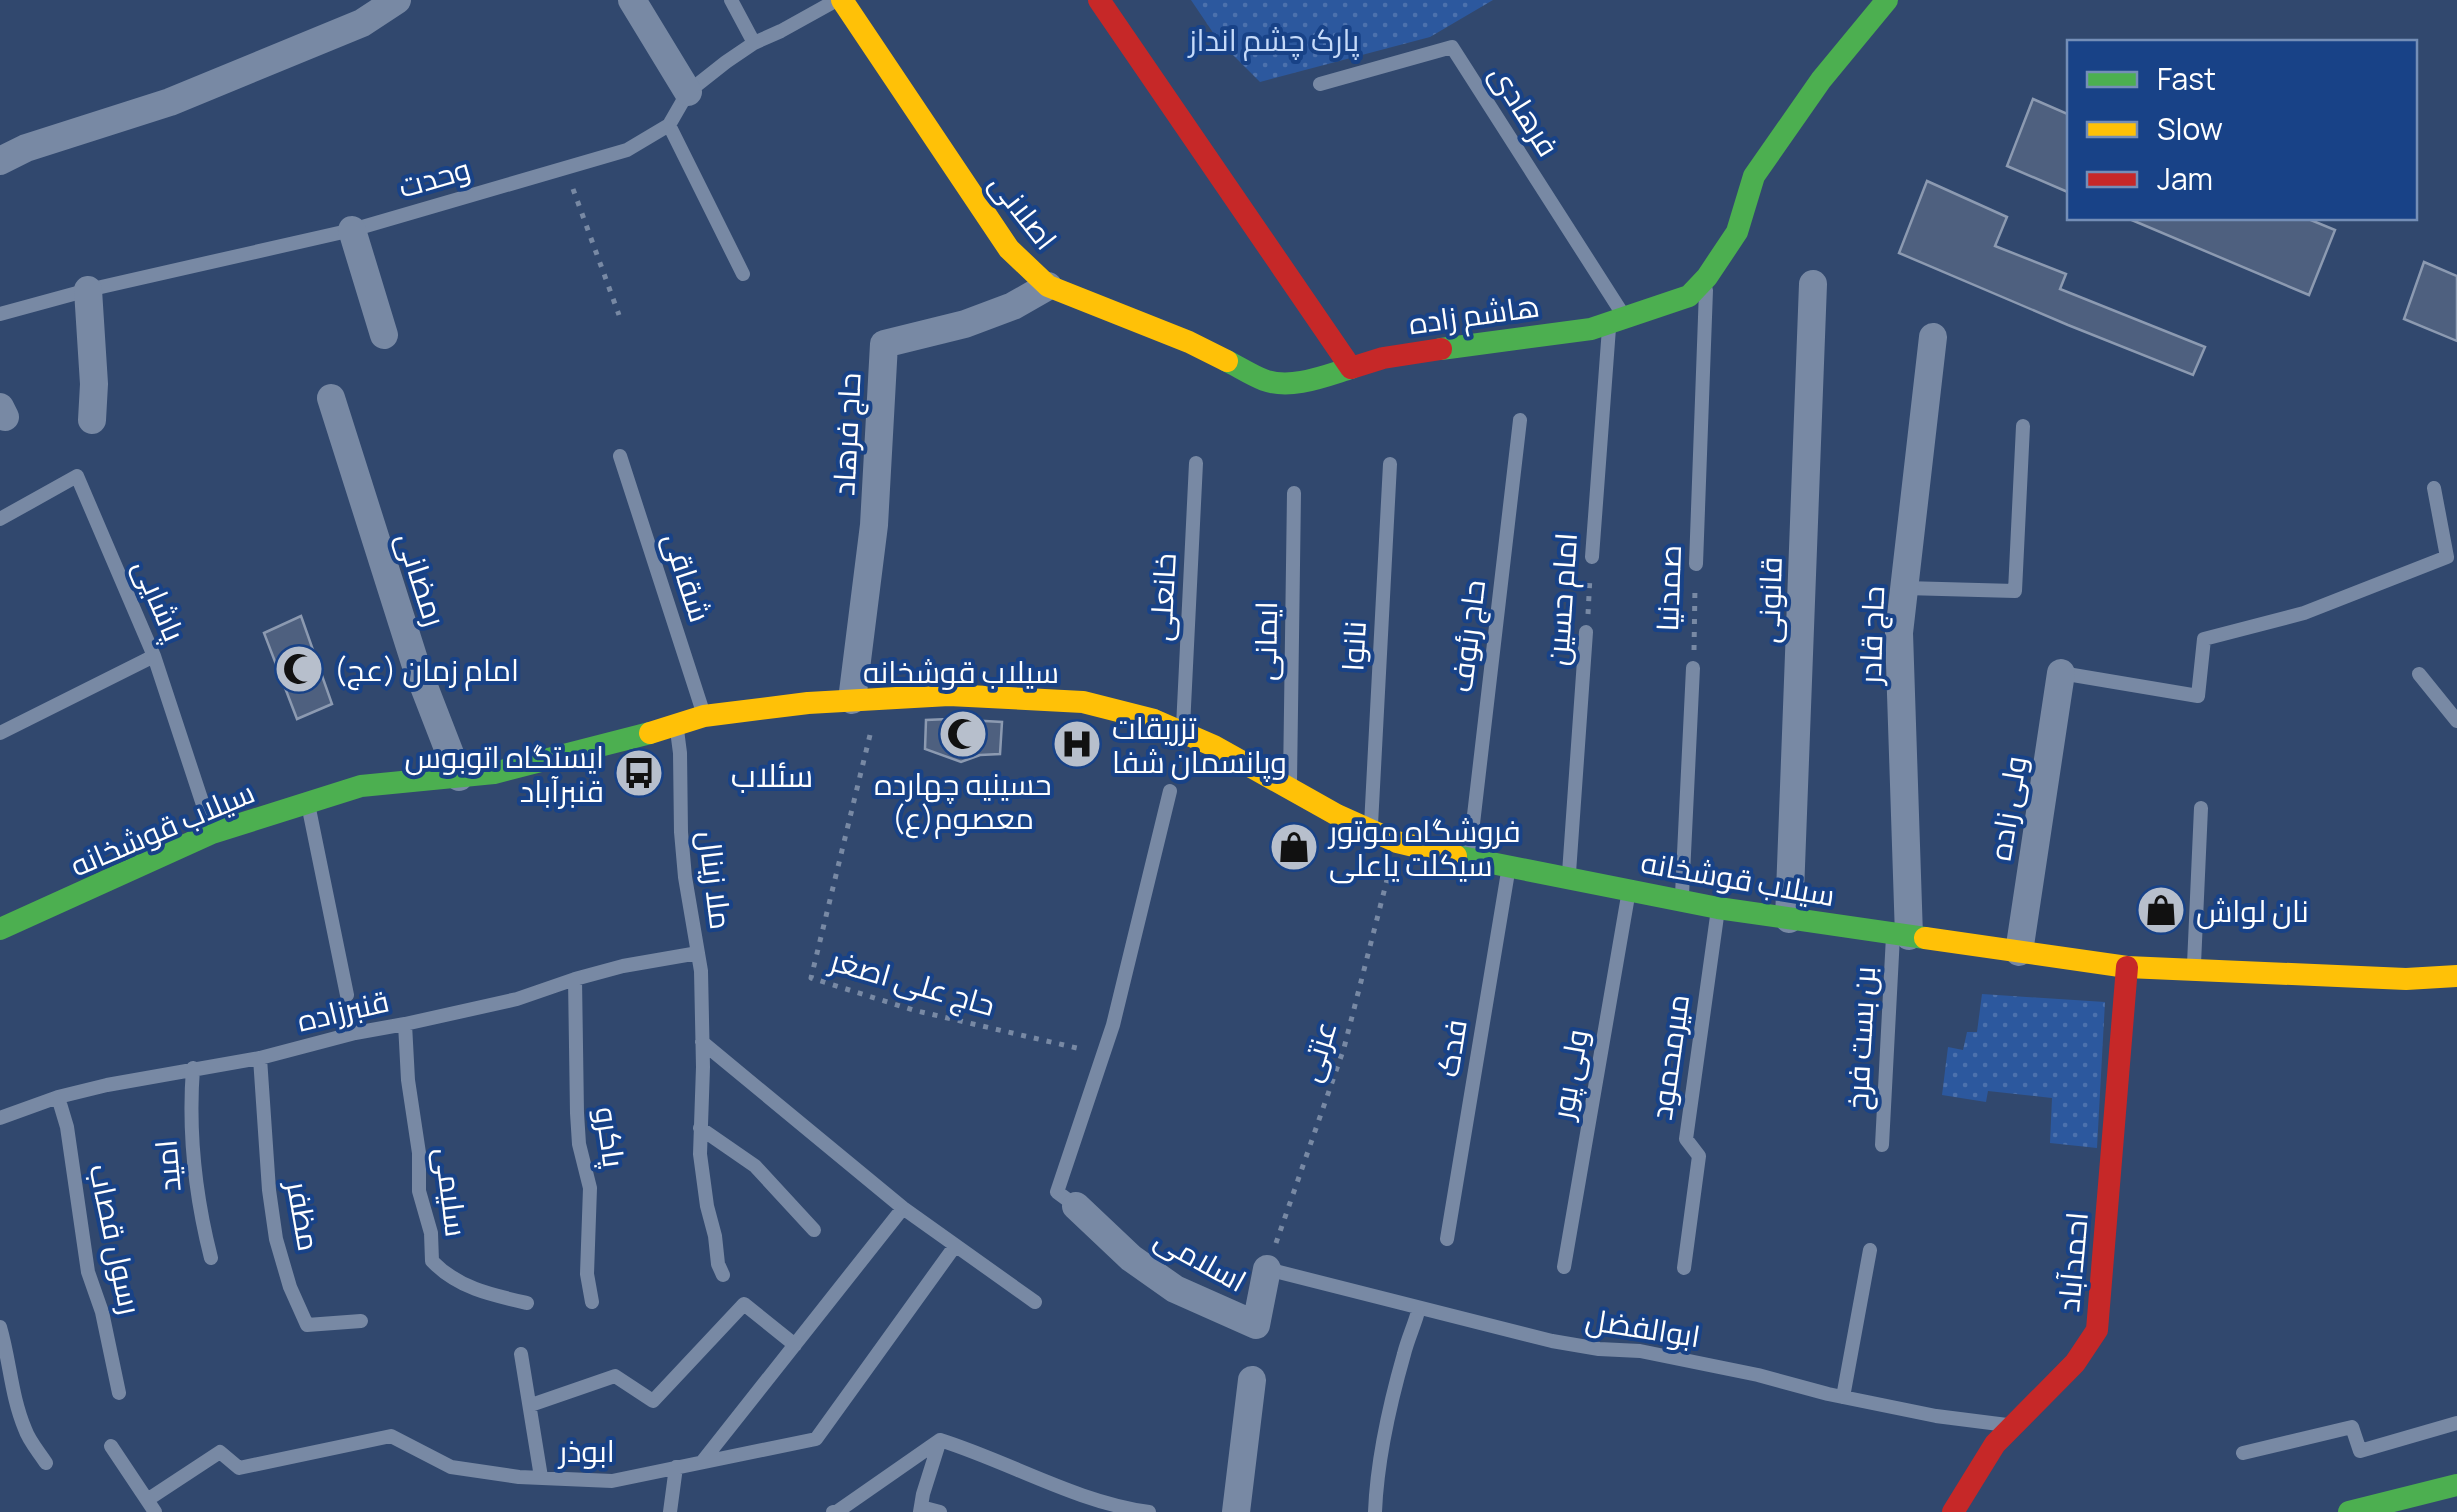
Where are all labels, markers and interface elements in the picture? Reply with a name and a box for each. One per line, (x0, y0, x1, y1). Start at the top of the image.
park label: پارک چشم انداز (1187, 19, 1359, 61)
legend (2067, 40, 2417, 220)
street label: فرهادی (1481, 56, 1569, 164)
text: Fast (2157, 58, 2216, 99)
text: Slow (2157, 108, 2223, 149)
street label: وحدت (393, 147, 475, 207)
text: Jam (2157, 158, 2213, 199)
street label: اصلانی (981, 164, 1067, 258)
street label: هاشم زاده (1406, 285, 1542, 344)
street label: حاج فرهاد (822, 371, 871, 497)
street label: رمضانی (388, 527, 456, 631)
street label: شقاقی (654, 527, 722, 627)
street label: امام حسین (1536, 531, 1587, 667)
street label: صمدنیا (1646, 544, 1690, 632)
street label: خانعلی (1139, 552, 1185, 642)
street label: پاشایی (125, 553, 195, 647)
street label: قانونی (1747, 556, 1791, 644)
street label: حاج رئوف (1440, 577, 1495, 695)
street label: حاج قادر (1849, 585, 1894, 687)
street label: ایمانی (1244, 601, 1286, 681)
street label: نانوا (1331, 620, 1375, 672)
mosque icon: امام زمان (عج) (273, 643, 325, 695)
place label: امام زمان (عج) (334, 649, 519, 691)
street label: سیلاب قوشخانه (863, 651, 1059, 692)
place label: تزریقات وپانسمان شفا (1112, 707, 1287, 782)
mosque icon: حسینیه چهارده معصوم(ع) (937, 708, 989, 760)
hospital icon: تزریقات وپانسمان شفا (1051, 718, 1103, 770)
place label: ایستگاه اتوبوس قنبرآباد (405, 736, 604, 811)
bus stop icon: ایستگاه اتوبوس قنبرآباد (613, 747, 665, 799)
district label: سئلاب (731, 753, 813, 797)
street label: ولی زاده (1979, 753, 2035, 863)
place label: حسینیه چهارده معصوم(ع) (874, 763, 1052, 839)
street label: سیلاب قوشخانه (64, 771, 260, 885)
place label: فروشگاه موتور سیکلت یاعلی (1327, 810, 1521, 885)
shop icon: فروشگاه موتور سیکلت یاعلی (1268, 821, 1320, 873)
street label: ملا زینال (690, 828, 742, 932)
street label: سیلاب قوشخانه (1638, 841, 1838, 915)
shop icon: نان لواش (2135, 884, 2187, 936)
place label: نان لواش (2196, 890, 2309, 931)
street label: حاج علی اصغر (824, 938, 1000, 1026)
street label: بن بست فرخ (1836, 965, 1885, 1111)
street label: قنبرزاده (293, 980, 393, 1040)
street label: میرمحمود (1640, 992, 1698, 1122)
street label: عزتی (1288, 1016, 1346, 1086)
street label: فدک (1426, 1016, 1476, 1080)
street label: ولی پور (1541, 1026, 1597, 1124)
street label: پاکرو (586, 1104, 636, 1170)
street label: امید (144, 1138, 190, 1194)
street label: سلیمی (426, 1145, 478, 1239)
street label: رسول قصاب (80, 1160, 152, 1318)
street label: مظفر (277, 1176, 330, 1254)
street label: احمدآباد (2047, 1210, 2097, 1314)
street label: اسلامی (1148, 1217, 1254, 1301)
street label: ابوالفضل (1583, 1298, 1703, 1356)
street label: ابوذر (557, 1430, 615, 1471)

